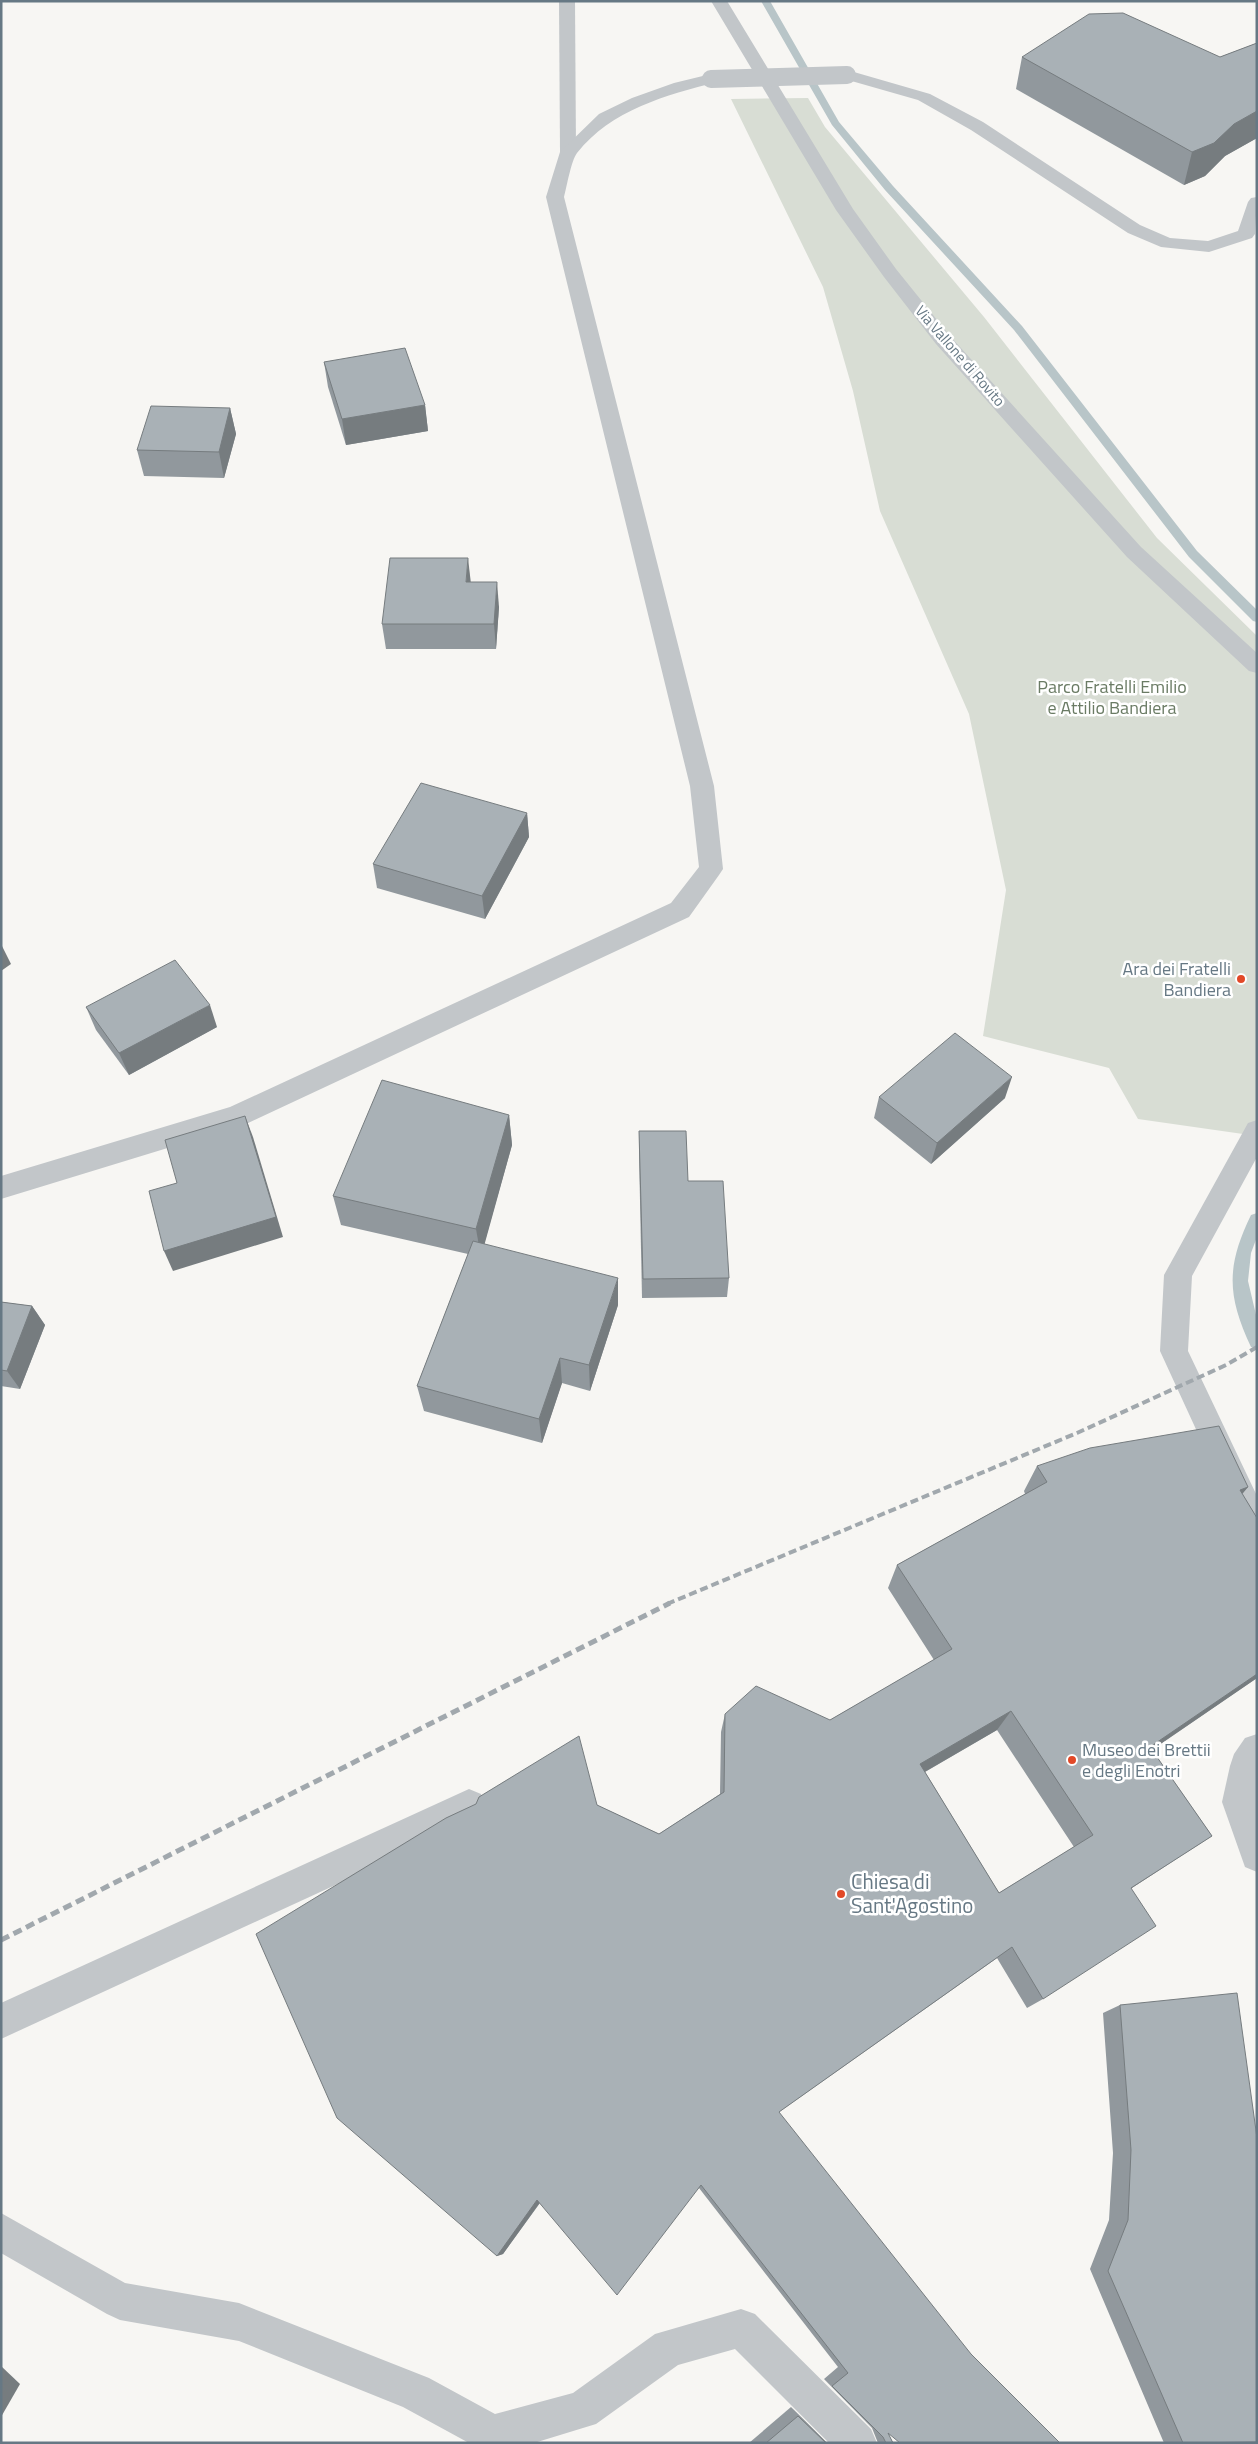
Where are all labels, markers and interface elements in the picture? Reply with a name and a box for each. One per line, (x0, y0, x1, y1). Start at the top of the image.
street label: Via Vallone di Rovito (910, 300, 1011, 411)
park label: Parco Fratelli Emilio e Attilio Bandiera (1037, 673, 1187, 721)
place label: Ara dei Fratelli Bandiera (1123, 955, 1231, 1003)
marker: Ara dei Fratelli Bandiera (1235, 973, 1247, 985)
place label: Museo dei Brettii e degli Enotri (1082, 1736, 1211, 1784)
marker: Museo dei Brettii e degli Enotri (1066, 1754, 1078, 1766)
place label: Chiesa di Sant'Agostino (851, 1865, 973, 1921)
marker: Chiesa di Sant'Agostino (835, 1888, 847, 1900)

